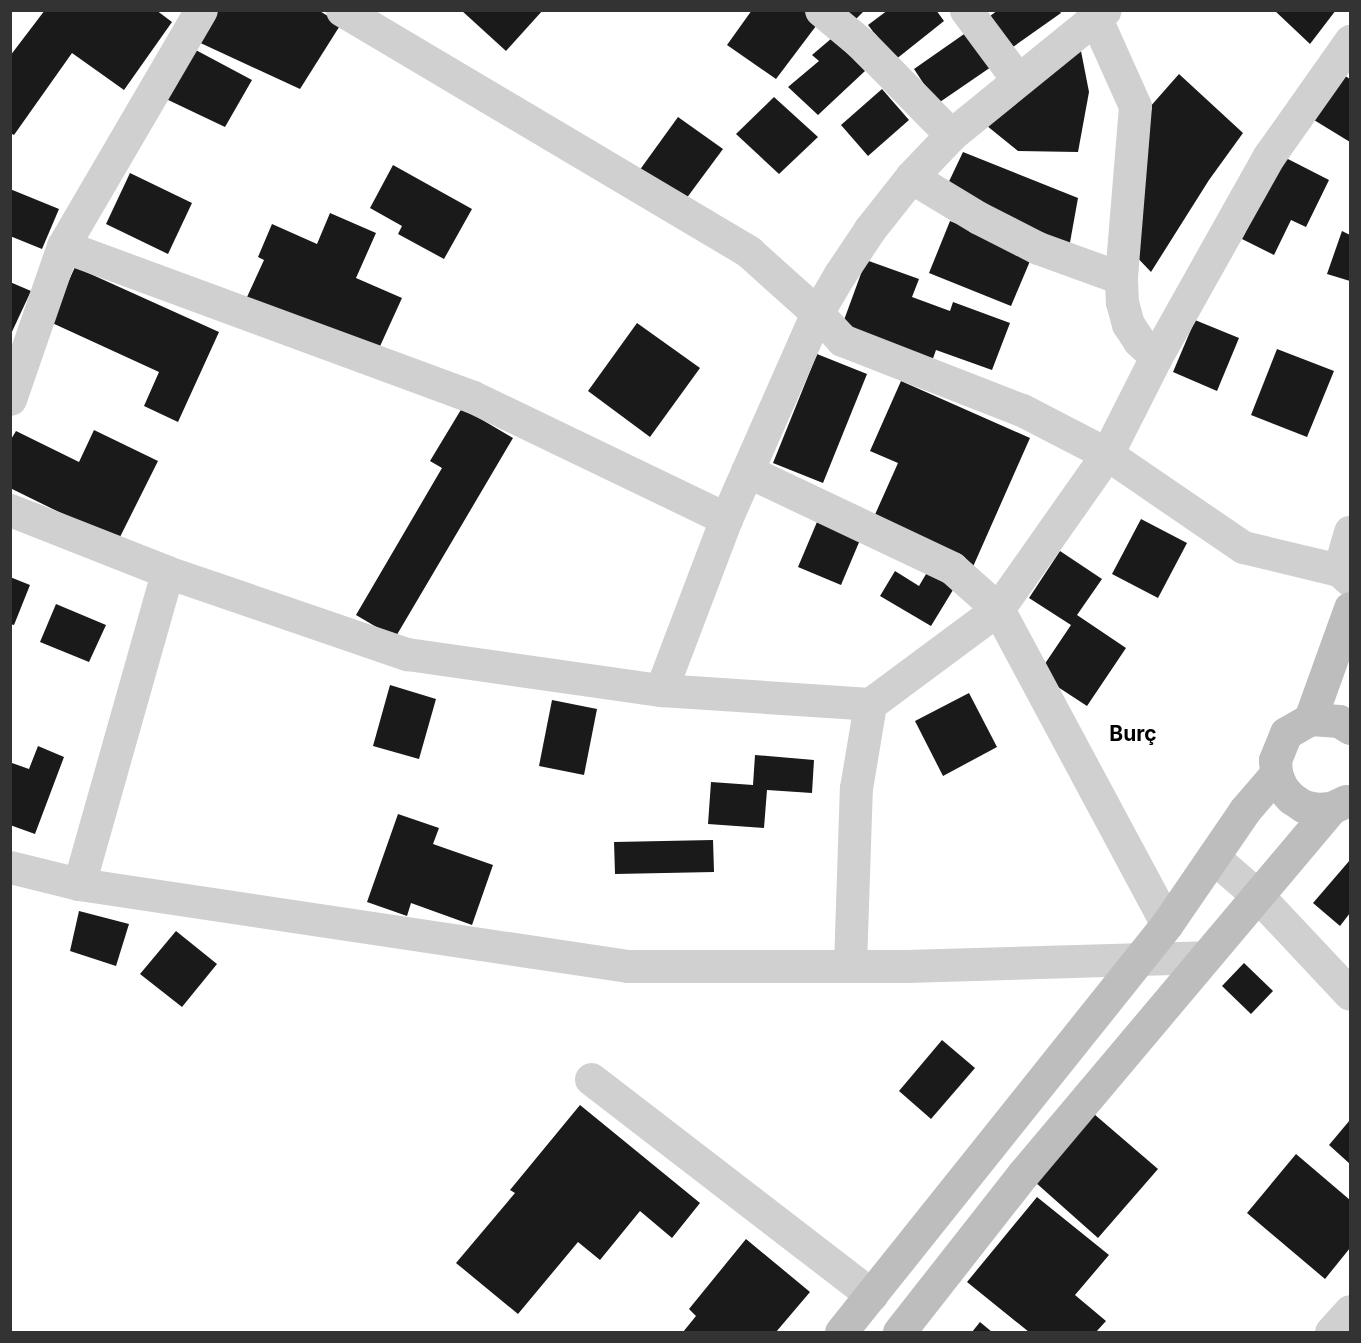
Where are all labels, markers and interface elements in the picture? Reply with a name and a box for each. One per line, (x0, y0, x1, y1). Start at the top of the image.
district label: Burç (1109, 721, 1157, 747)

